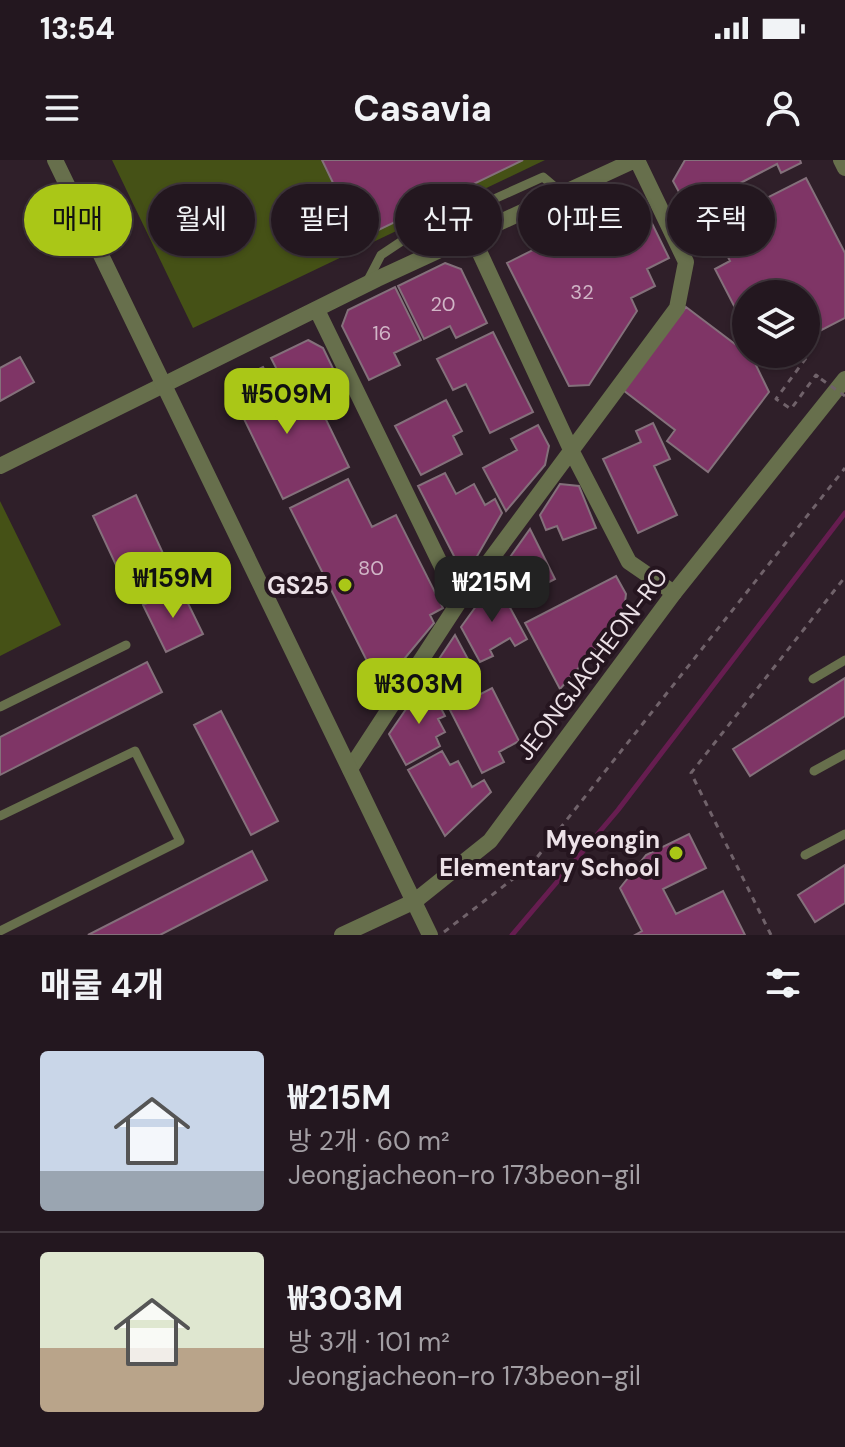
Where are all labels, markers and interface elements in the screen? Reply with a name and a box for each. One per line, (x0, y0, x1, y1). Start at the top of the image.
text: 13:54 (40, 9, 115, 48)
text: Casavia (353, 85, 492, 132)
icon: menu (40, 86, 84, 130)
icon: person (761, 86, 805, 130)
chip: 매매 (24, 184, 132, 256)
chip: 월세 (148, 184, 255, 256)
chip: 필터 (271, 184, 379, 256)
chip: 신규 (395, 184, 502, 256)
chip: 아파트 (518, 184, 651, 256)
chip: 주택 (667, 184, 775, 256)
house number: 32 (570, 279, 594, 305)
map controls (732, 280, 820, 368)
button: layers (732, 280, 820, 368)
house number: 20 (431, 291, 456, 317)
house number: 16 (373, 320, 391, 346)
pin: ₩509M (231, 368, 343, 436)
text: ₩509M (242, 377, 332, 411)
pin: ₩159M (117, 552, 229, 620)
house number: 80 (358, 555, 384, 581)
pin: ₩215M (436, 556, 548, 624)
text: ₩159M (133, 561, 213, 595)
street label: JEONGJACHEON-RO (509, 562, 675, 766)
text: ₩215M (452, 565, 532, 599)
place label: GS25 (267, 570, 329, 601)
marker: GS25 (336, 576, 354, 594)
pin: ₩303M (363, 658, 475, 726)
text: ₩303M (375, 667, 463, 701)
place label: Myeongin Elementary School (439, 824, 660, 883)
marker: Myeongin Elementary School (667, 844, 685, 862)
icon: filters (761, 961, 805, 1005)
text: 매물 4개 (40, 963, 164, 1008)
text: ₩215M (288, 1075, 391, 1120)
icon: home (104, 1083, 200, 1179)
text: 방 2개 · 60 m² (288, 1124, 450, 1158)
text: Jeongjacheon-ro 173beon-gil (288, 1158, 641, 1192)
text: ₩303M (288, 1276, 403, 1321)
icon: home (104, 1284, 200, 1380)
text: 방 3개 · 101 m² (288, 1325, 450, 1359)
text: Jeongjacheon-ro 173beon-gil (288, 1359, 641, 1393)

